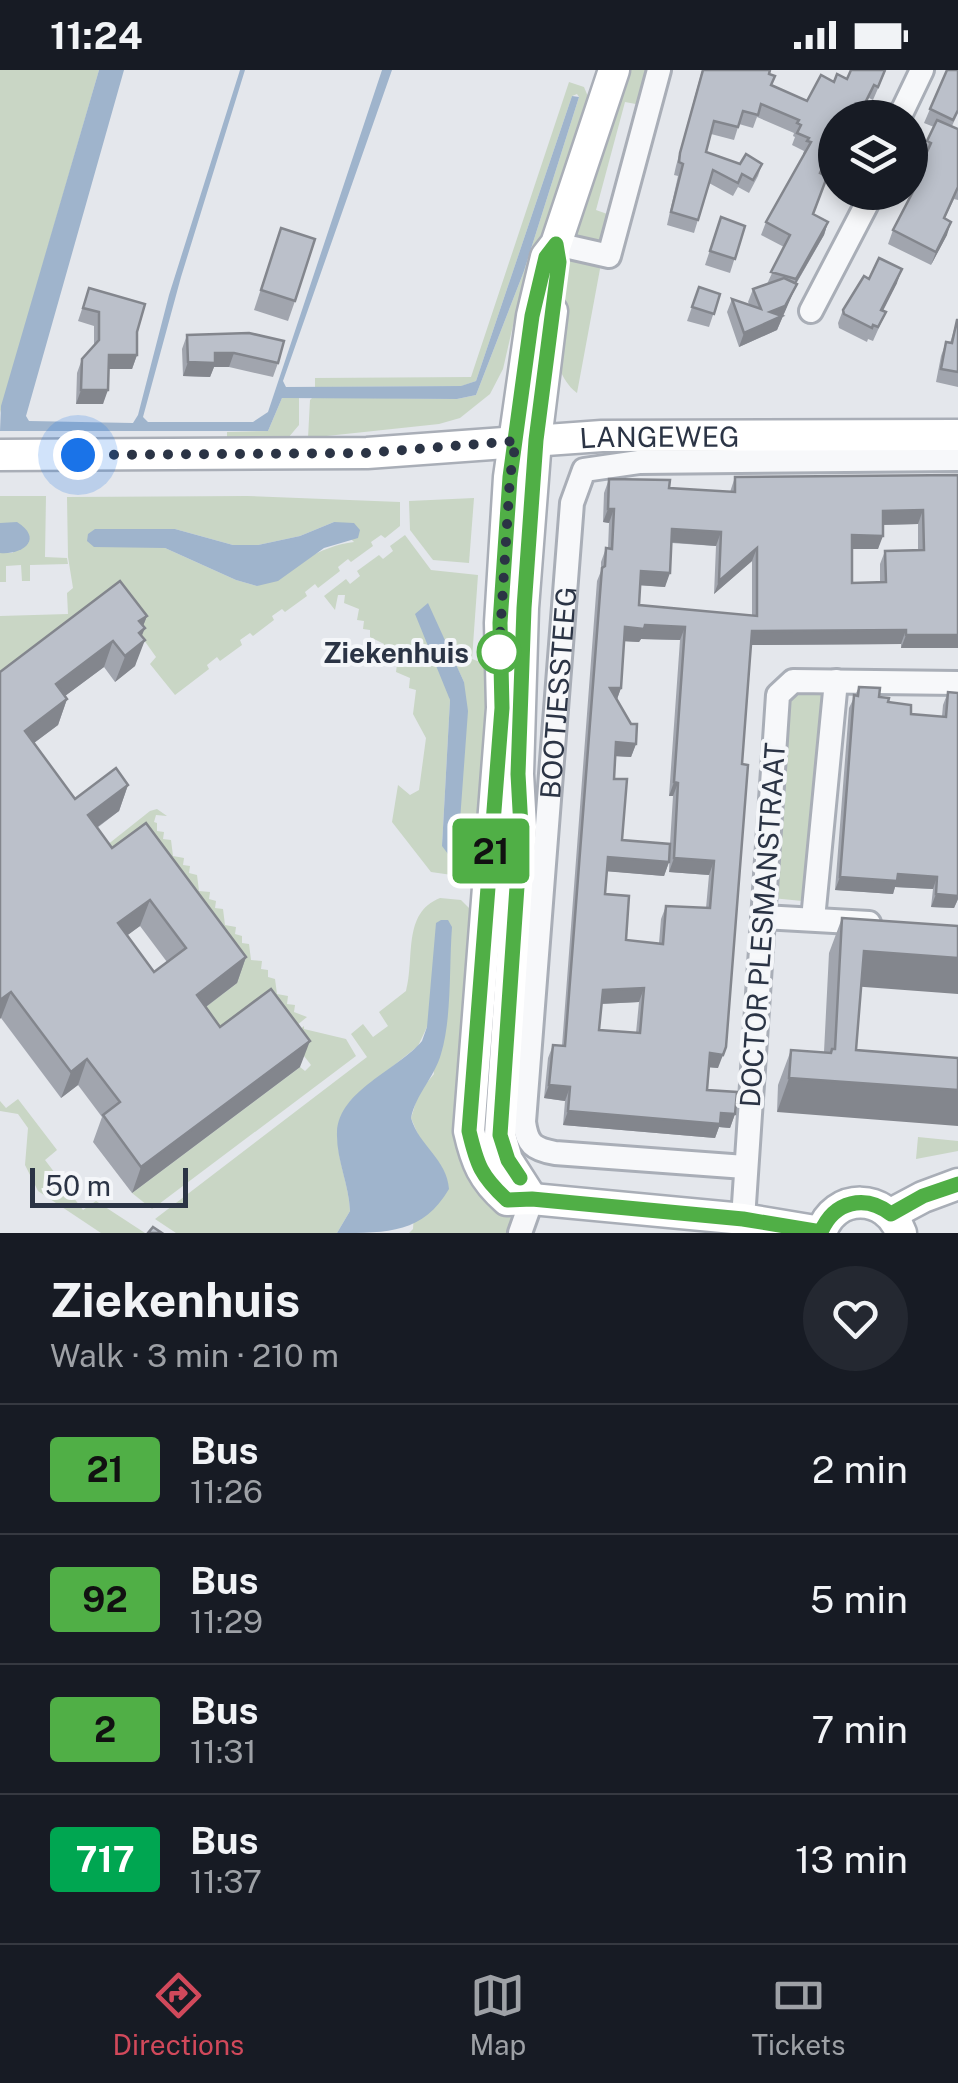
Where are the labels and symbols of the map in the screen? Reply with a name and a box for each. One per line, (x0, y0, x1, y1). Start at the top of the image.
street label: LANGEWEG (578, 419, 740, 454)
your location (53, 430, 103, 480)
street label: BOOTJESSTEEG (533, 585, 582, 800)
marker: Ziekenhuis (478, 631, 520, 673)
place label: Ziekenhuis (323, 636, 469, 669)
street label: DOCTOR PLESMANSTRAAT (733, 742, 791, 1108)
line badge: 21 (446, 818, 536, 884)
scale bar (30, 1163, 188, 1208)

